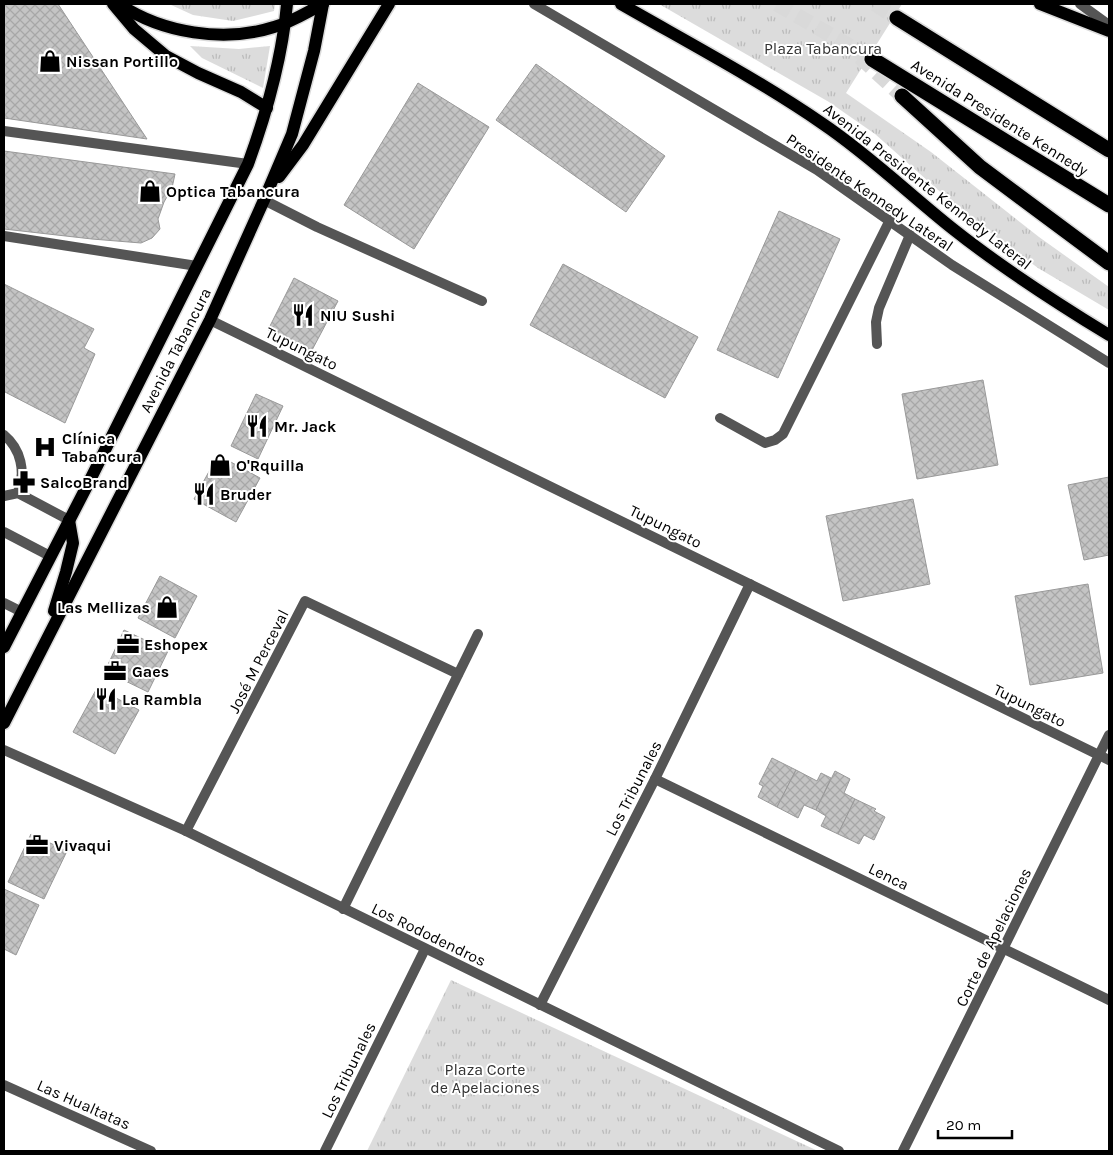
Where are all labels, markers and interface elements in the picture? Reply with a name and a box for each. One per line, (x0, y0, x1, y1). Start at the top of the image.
park label: Plaza Tabancura (764, 39, 882, 58)
shop icon: Nissan Portillo (37, 48, 63, 74)
place label: Nissan Portillo (66, 52, 178, 71)
street label: Avenida Presidente Kennedy (908, 55, 1092, 180)
street label: Avenida Presidente Kennedy Lateral (820, 99, 1036, 273)
street label: Presidente Kennedy Lateral (783, 129, 957, 255)
shop icon: Optica Tabancura (137, 178, 163, 204)
place label: Optica Tabancura (166, 182, 300, 201)
street label: Avenida Tabancura (136, 285, 215, 416)
restaurant icon: NIU Sushi (290, 302, 316, 328)
place label: NIU Sushi (320, 306, 395, 325)
street label: Tupungato (263, 323, 341, 374)
restaurant icon: Mr. Jack (244, 413, 270, 439)
place label: Mr. Jack (274, 417, 337, 436)
place label: Clínica Tabancura (62, 429, 142, 466)
hospital icon: Clínica Tabancura (32, 434, 58, 460)
shop icon: O'Rquilla (207, 452, 233, 478)
place label: O'Rquilla (236, 456, 304, 475)
pharmacy icon: SalcoBrand (11, 469, 37, 495)
place label: SalcoBrand (40, 473, 128, 492)
restaurant icon: Bruder (191, 481, 217, 507)
place label: Bruder (220, 485, 272, 504)
street label: Tupungato (627, 501, 705, 552)
shop icon: Las Mellizas (154, 594, 180, 620)
place label: Las Mellizas (57, 598, 150, 617)
street label: José M Perceval (224, 606, 293, 716)
office icon: Eshopex (115, 631, 141, 657)
place label: Eshopex (144, 635, 208, 654)
office icon: Gaes (102, 658, 128, 684)
place label: Gaes (132, 662, 169, 681)
street label: Tupungato (991, 680, 1069, 731)
restaurant icon: La Rambla (93, 686, 119, 712)
place label: La Rambla (122, 690, 202, 709)
street label: Los Tribunales (601, 737, 666, 839)
office icon: Vivaqui (24, 832, 50, 858)
place label: Vivaqui (54, 836, 112, 855)
street label: Lenca (866, 859, 912, 894)
street label: Corte de Apelaciones (952, 865, 1035, 1010)
street label: Los Rododendros (368, 899, 489, 970)
street label: Los Tribunales (317, 1019, 380, 1121)
park label: Plaza Corte de Apelaciones (430, 1060, 540, 1097)
street label: Las Hualtatas (34, 1075, 133, 1134)
scale bar (938, 1108, 1012, 1140)
text: 20 m (946, 1116, 981, 1134)

